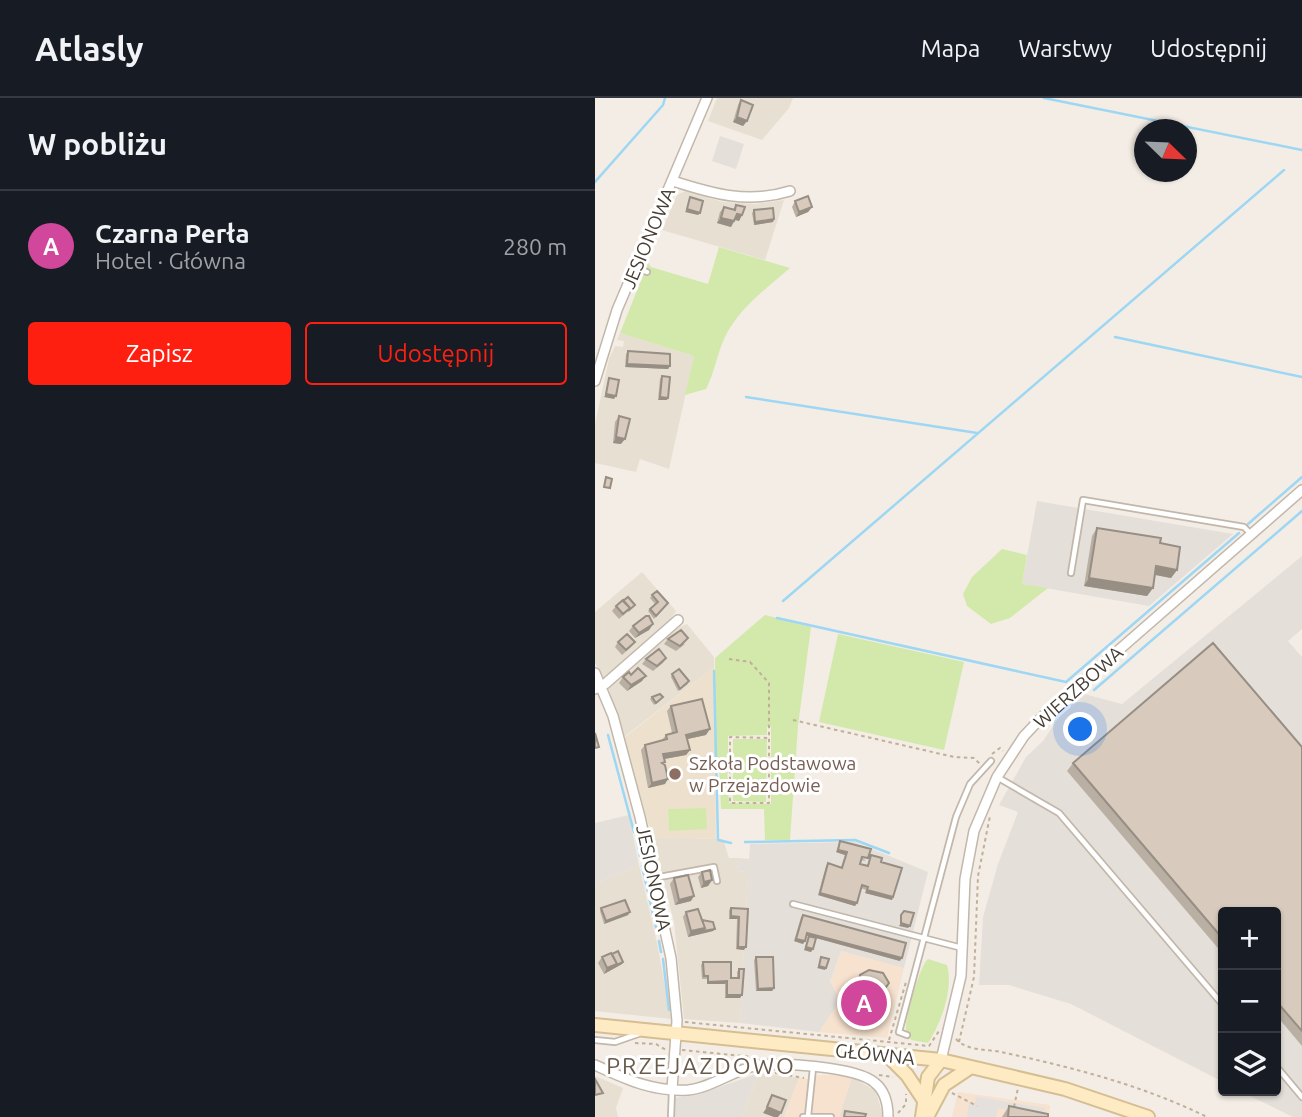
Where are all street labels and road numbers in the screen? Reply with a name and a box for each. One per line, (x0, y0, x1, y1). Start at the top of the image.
street label: JESIONOWA (617, 184, 679, 292)
street label: WIERZBOWA (1029, 641, 1128, 733)
street label: JESIONOWA (632, 823, 676, 934)
street label: GŁÓWNA (834, 1039, 917, 1069)

